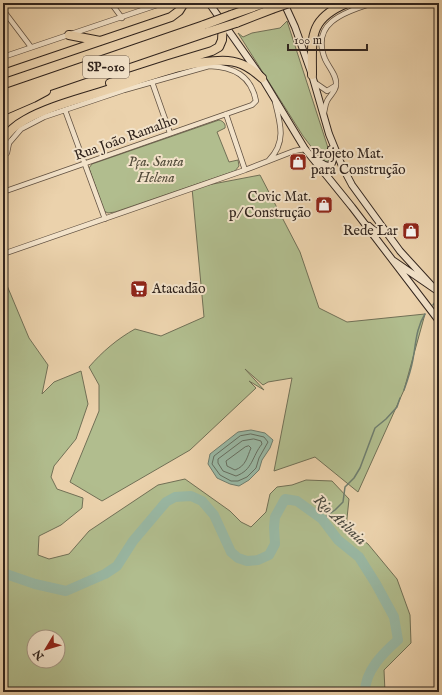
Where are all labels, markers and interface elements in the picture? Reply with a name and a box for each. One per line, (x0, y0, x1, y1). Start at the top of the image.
scale bar (288, 26, 367, 52)
text: 100 m (294, 33, 322, 48)
road number: SP-010 (83, 56, 129, 78)
street label: Rua João Ramalho (72, 111, 181, 165)
place label: Projeto Mat. para Construção (311, 145, 406, 179)
shop icon: Projeto Mat. para Construção (288, 152, 308, 172)
park label: Pça. Santa Helena (128, 153, 184, 187)
place label: Covic Mat. p/ Construção (229, 188, 311, 222)
shop icon: Covic Mat. p/ Construção (314, 195, 334, 215)
shop icon: Rede Lar (401, 221, 421, 241)
place label: Rede Lar (343, 222, 398, 240)
supermarket icon: Atacadão (129, 279, 149, 299)
place label: Atacadão (151, 280, 206, 298)
water label: Rio Atibaia (309, 491, 371, 550)
north arrow (26, 629, 66, 669)
text: N (30, 646, 48, 663)

